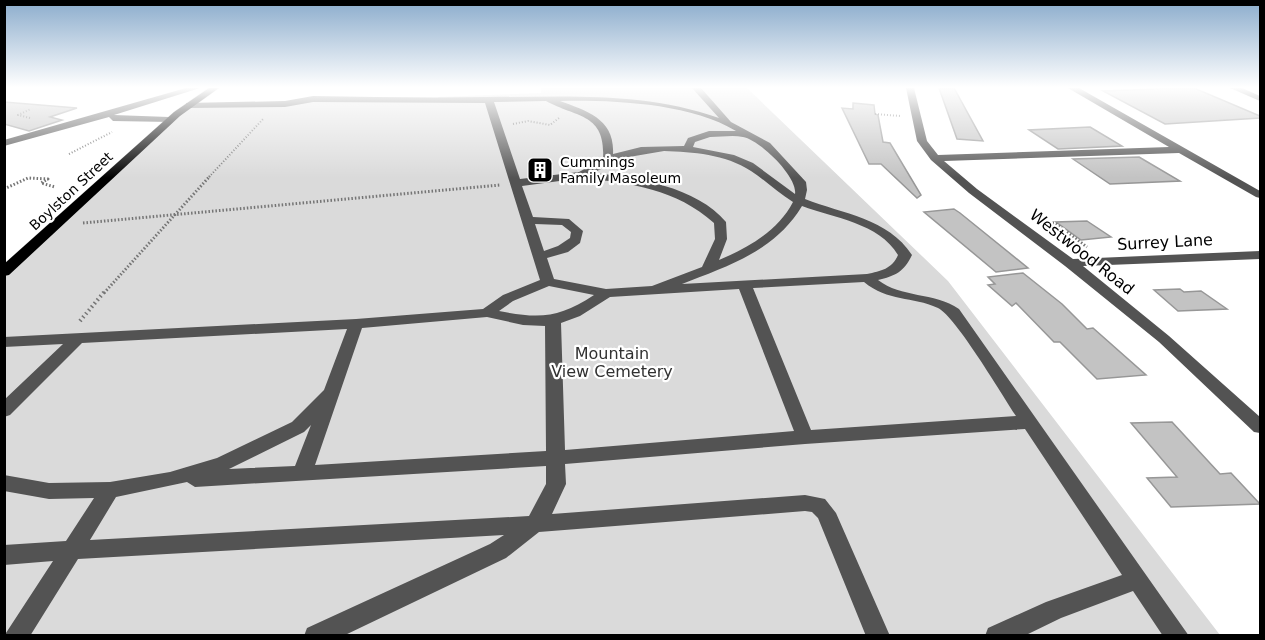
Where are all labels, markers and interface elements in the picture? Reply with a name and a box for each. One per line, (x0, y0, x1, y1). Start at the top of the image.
street label: Boylston Street (26, 148, 116, 234)
place label: Cummings Family Masoleum (560, 154, 681, 186)
building icon: Cummings Family Masoleum (525, 155, 555, 185)
street label: Westwood Road (1026, 205, 1138, 299)
street label: Surrey Lane (1117, 230, 1213, 254)
park label: Mountain View Cemetery (551, 344, 673, 381)

